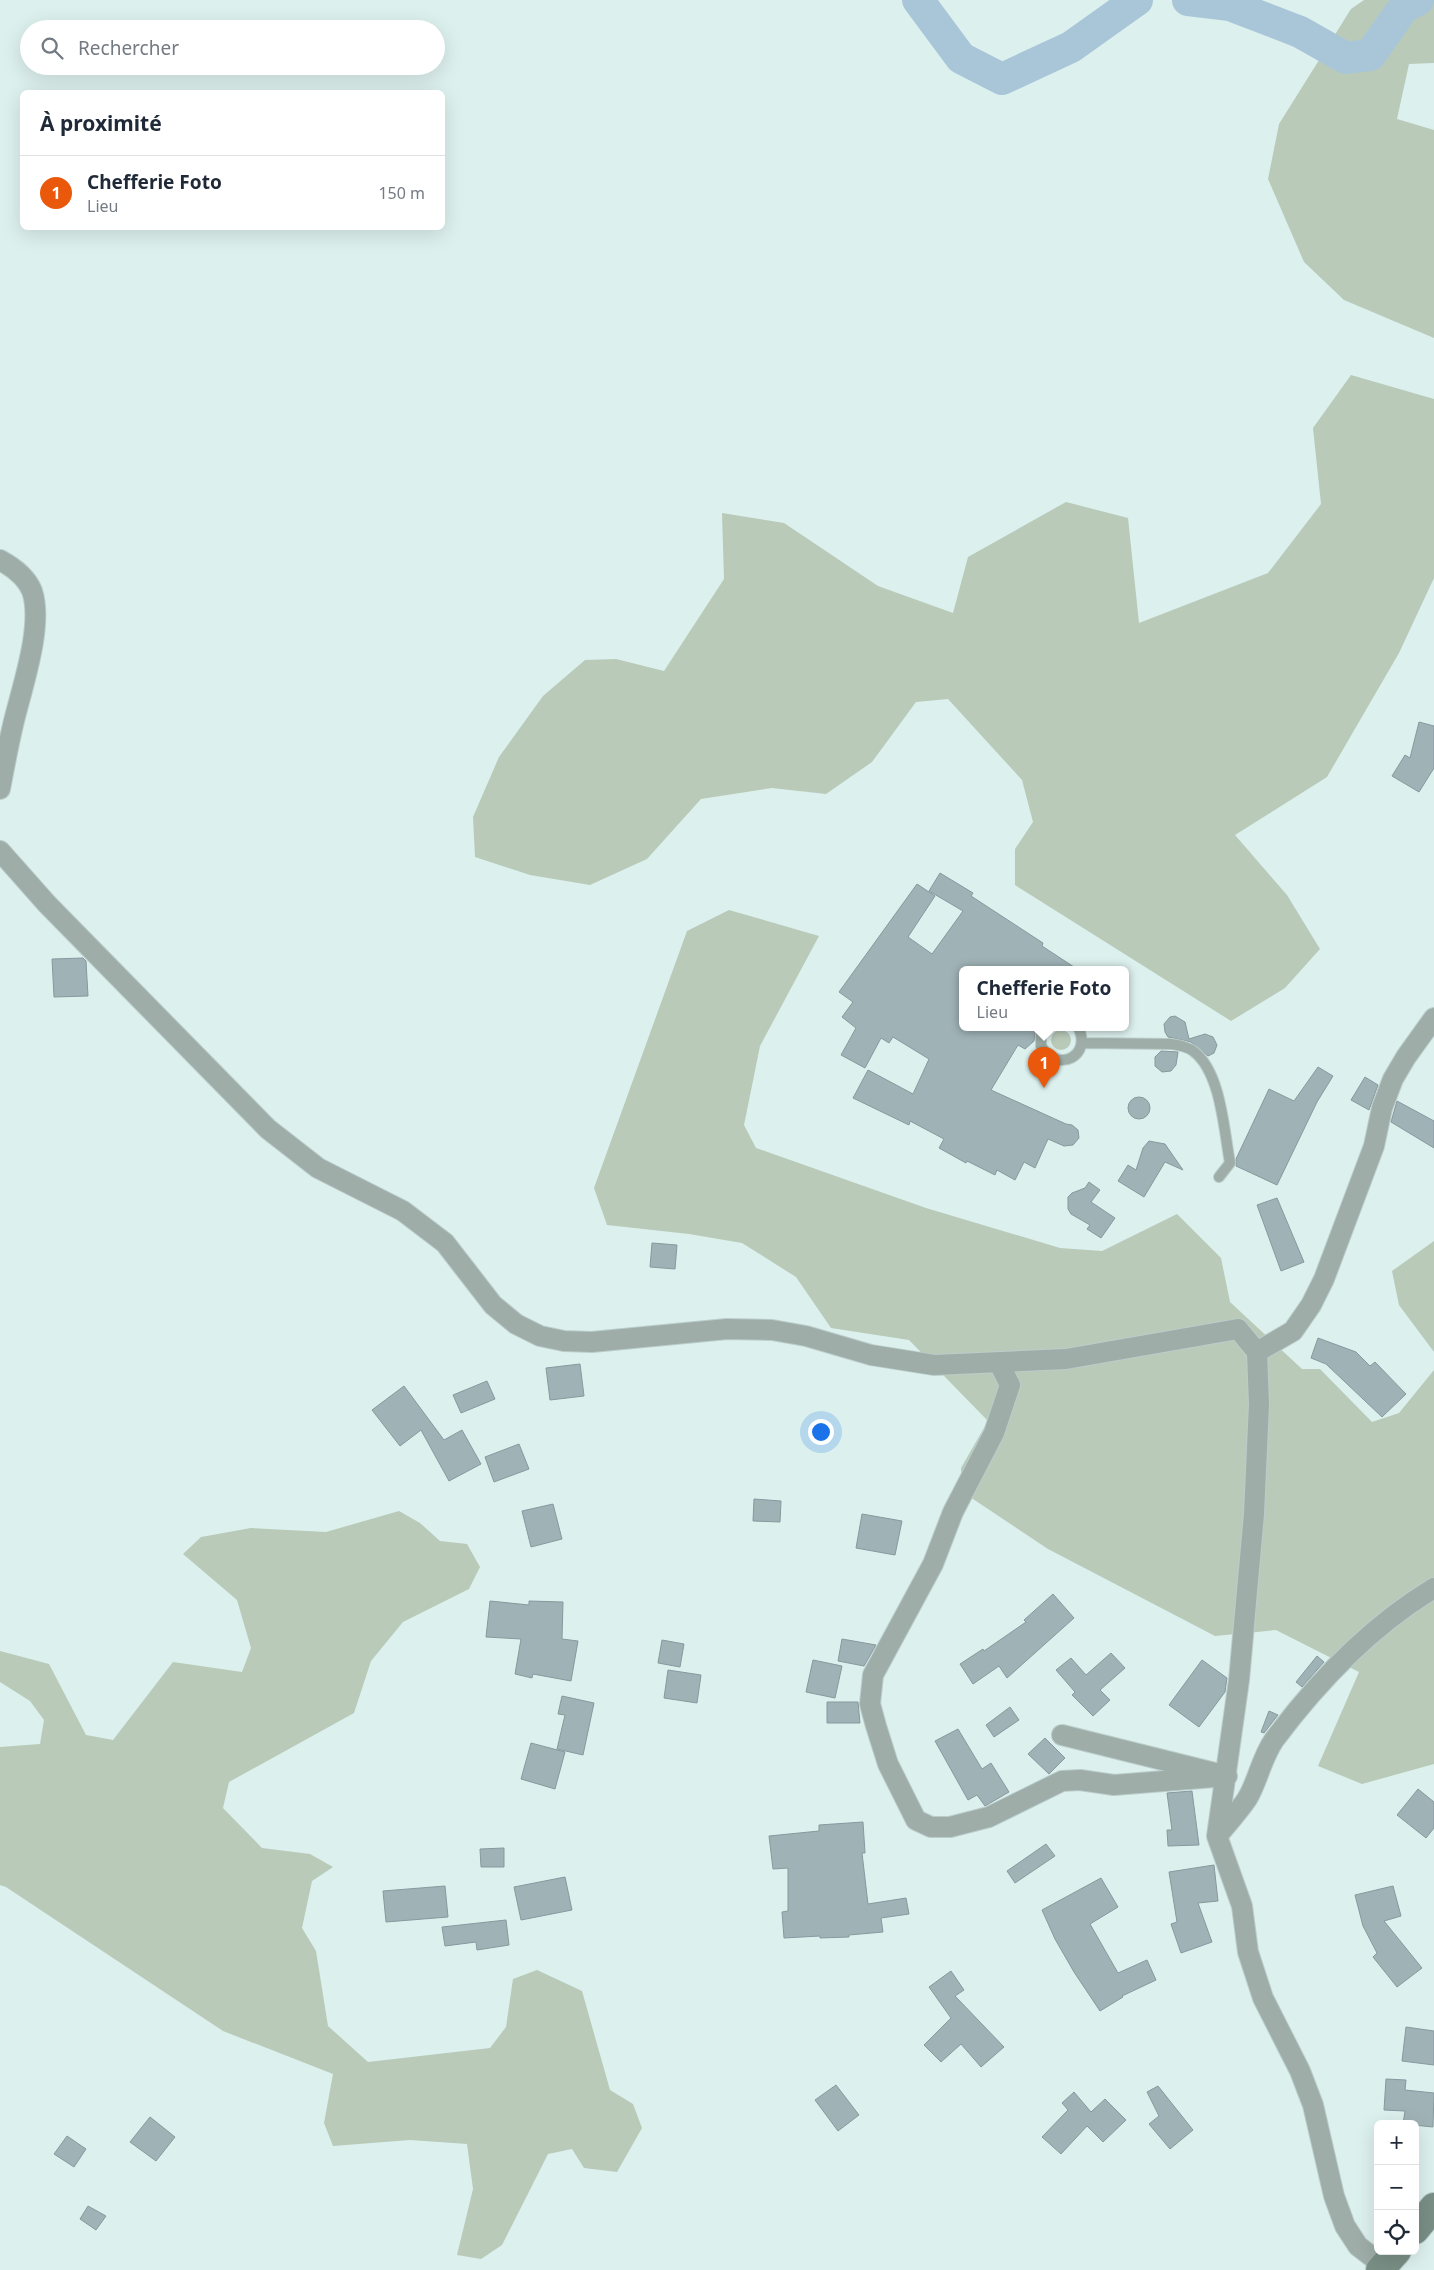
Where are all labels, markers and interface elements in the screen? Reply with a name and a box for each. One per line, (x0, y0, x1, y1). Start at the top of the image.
search box (20, 20, 445, 75)
icon: search (38, 34, 66, 62)
text: Rechercher (78, 35, 179, 61)
text: À proximité (40, 109, 162, 137)
text: Chefferie Foto (87, 169, 222, 195)
text: 1 (51, 182, 61, 204)
text: 150 m (378, 182, 425, 204)
text: Lieu (87, 195, 118, 217)
popup (959, 966, 1129, 1031)
text: Chefferie Foto (977, 975, 1111, 1001)
text: Lieu (977, 1001, 1008, 1023)
pin: 1 (1028, 1047, 1060, 1088)
your location (808, 1419, 834, 1445)
map controls (1374, 2120, 1419, 2255)
button: + (1374, 2120, 1419, 2165)
button: − (1374, 2165, 1419, 2210)
button: locate (1374, 2210, 1419, 2255)

